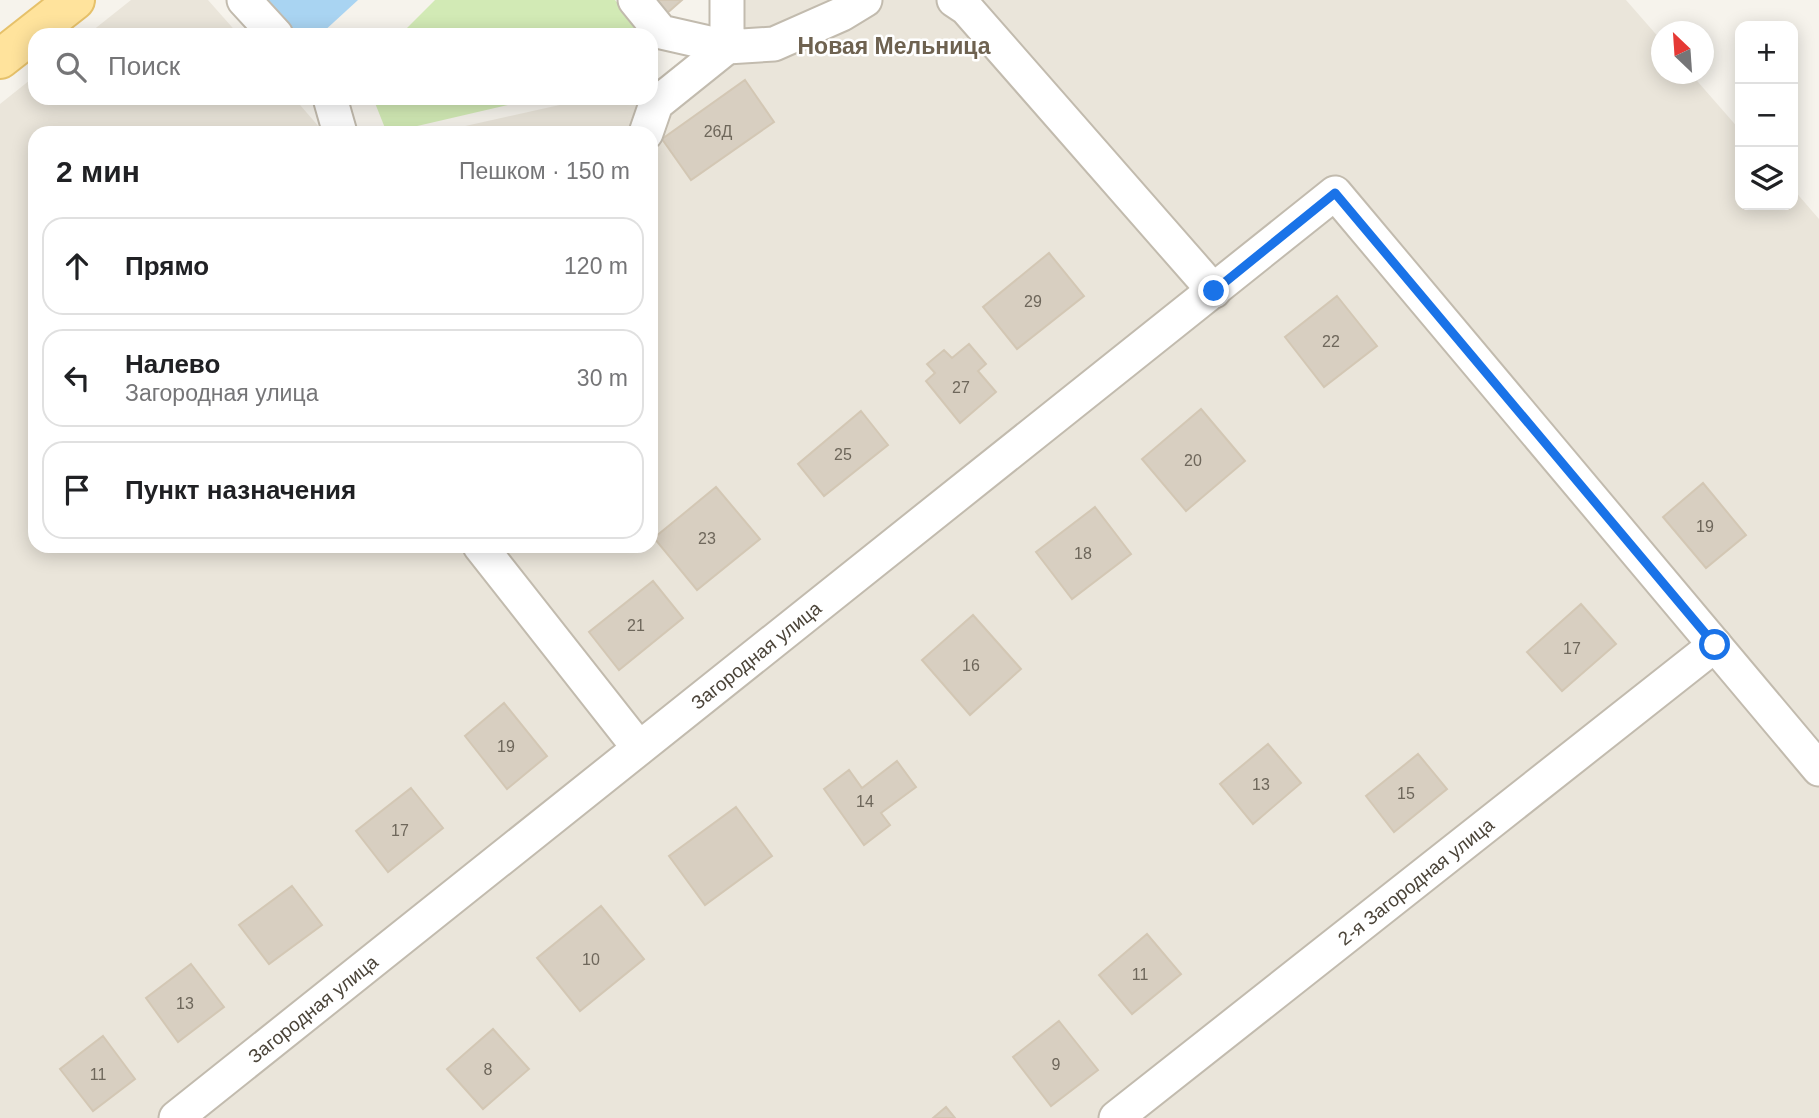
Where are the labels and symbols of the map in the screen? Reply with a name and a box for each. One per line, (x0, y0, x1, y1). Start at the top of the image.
north arrow (1651, 21, 1714, 84)
district label: Новая Мельница (797, 33, 991, 59)
house number: 26Д (704, 123, 732, 140)
route end (1198, 275, 1229, 306)
house number: 29 (1024, 293, 1042, 310)
house number: 22 (1322, 333, 1340, 350)
house number: 27 (952, 379, 970, 396)
house number: 25 (834, 446, 852, 463)
house number: 20 (1184, 452, 1202, 469)
house number: 19 (1696, 518, 1714, 535)
house number: 23 (698, 530, 716, 547)
house number: 18 (1074, 545, 1092, 562)
street label: Загородная улица (687, 597, 826, 714)
house number: 21 (627, 617, 645, 634)
route start (1699, 629, 1730, 660)
house number: 17 (1563, 640, 1581, 657)
house number: 16 (962, 657, 980, 674)
house number: 19 (497, 738, 515, 755)
house number: 13 (1252, 776, 1270, 793)
house number: 15 (1397, 785, 1415, 802)
house number: 14 (856, 793, 874, 810)
street label: 2-я Загородная улица (1334, 814, 1498, 950)
house number: 17 (391, 822, 409, 839)
street label: Загородная улица (244, 951, 382, 1067)
house number: 10 (582, 951, 600, 968)
house number: 11 (1132, 966, 1148, 983)
house number: 13 (176, 995, 194, 1012)
house number: 9 (1052, 1056, 1061, 1073)
house number: 8 (484, 1061, 493, 1078)
house number: 11 (90, 1066, 106, 1083)

